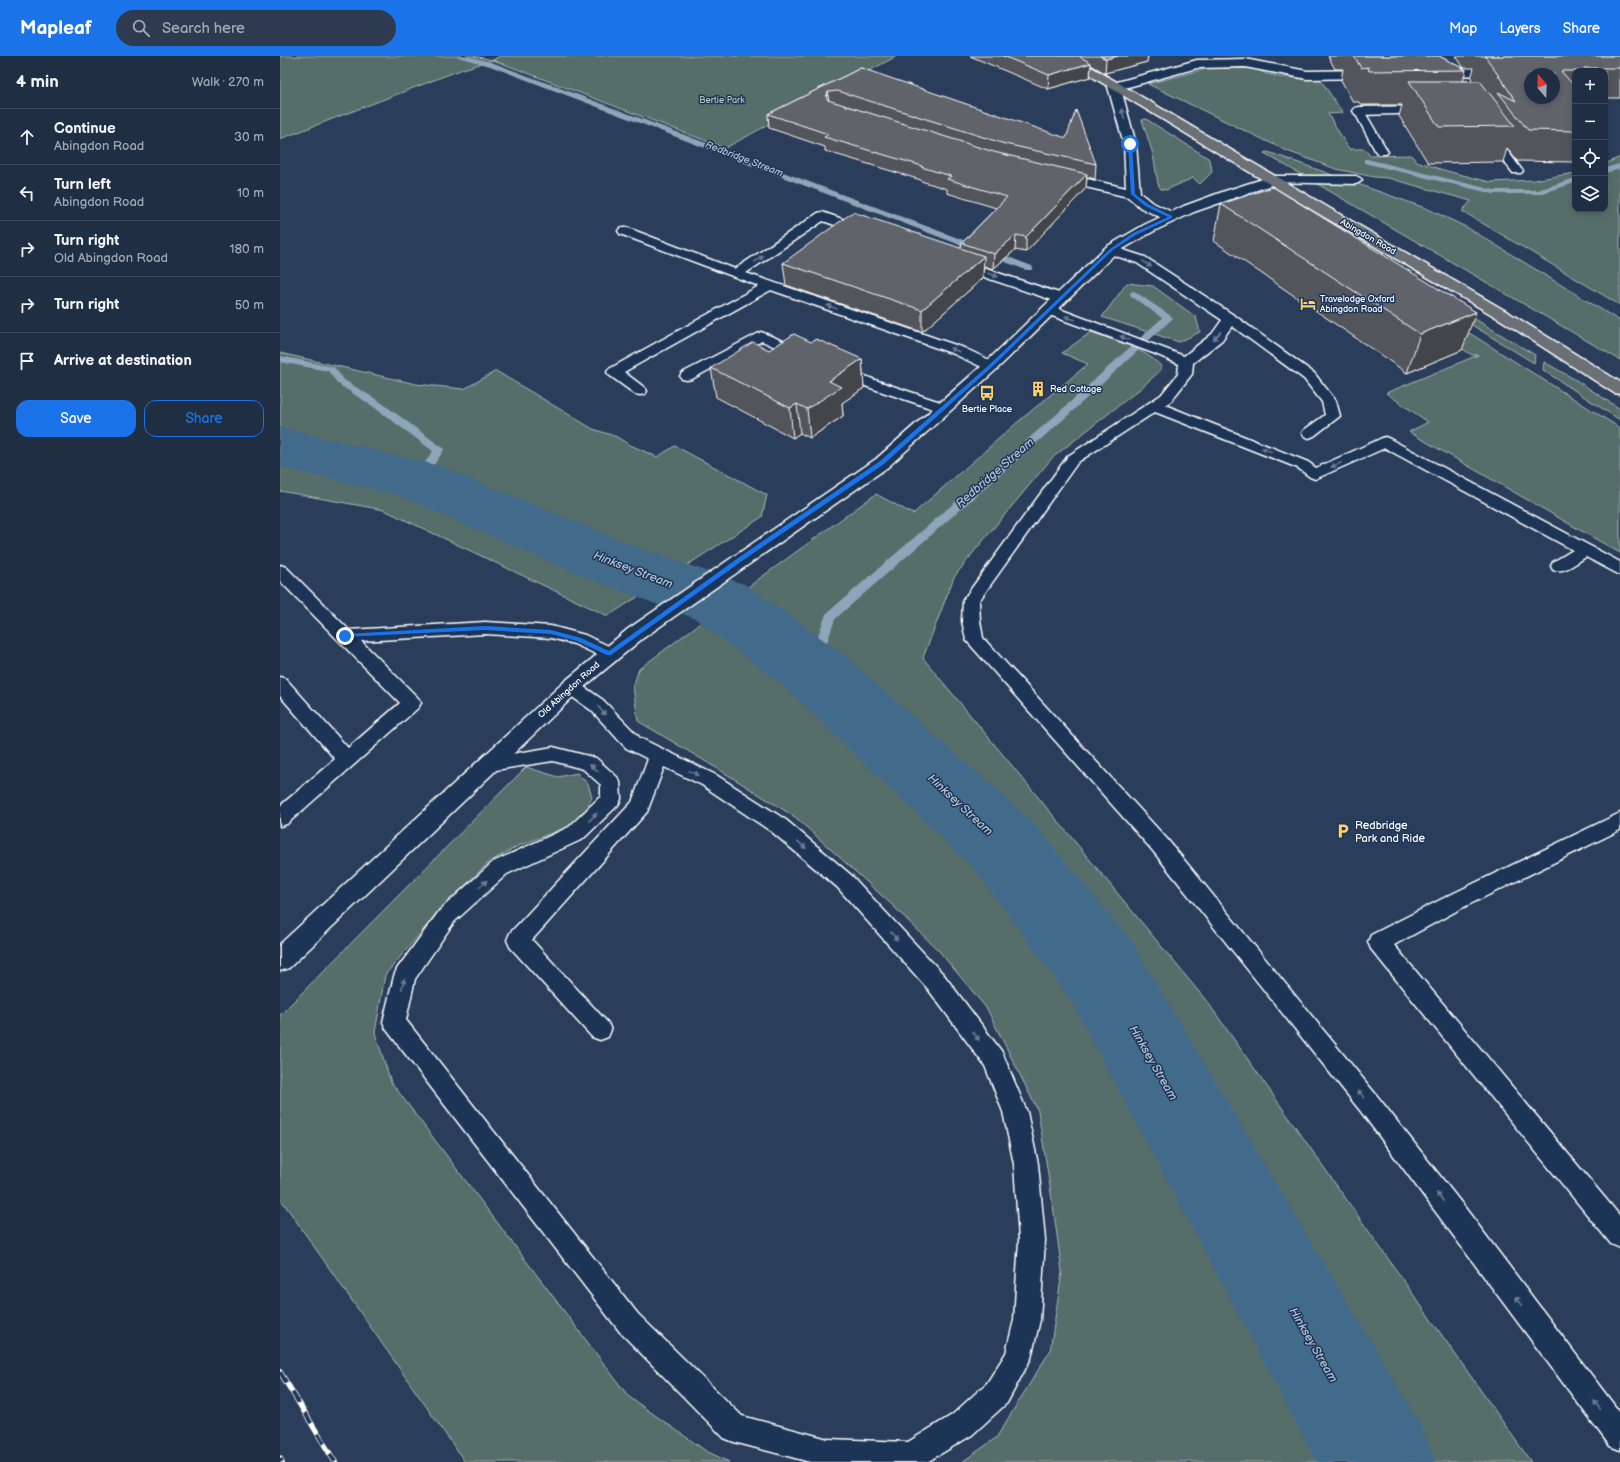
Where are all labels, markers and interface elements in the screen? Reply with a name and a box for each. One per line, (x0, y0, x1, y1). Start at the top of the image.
search box (116, 10, 396, 46)
text: Mapleaf (20, 17, 92, 40)
icon: search (130, 17, 152, 39)
text: Search here (162, 19, 245, 38)
text: Map (1449, 20, 1477, 37)
text: Layers (1499, 20, 1541, 37)
text: Share (1563, 20, 1600, 37)
north arrow (1524, 68, 1560, 104)
map controls (1572, 68, 1608, 212)
button: + (1572, 68, 1608, 104)
text: 4 min (16, 72, 59, 92)
text: Walk · 270 m (192, 74, 264, 90)
park label: Bertie Park (699, 95, 745, 106)
button: − (1572, 104, 1608, 140)
one-way arrow (1119, 108, 1125, 120)
text: Continue (54, 119, 116, 138)
icon: ahead (16, 126, 38, 148)
text: 30 m (234, 129, 264, 145)
route start (1121, 135, 1139, 153)
text: Abingdon Road (54, 138, 144, 154)
water label: Redbridge Stream (703, 139, 785, 179)
button: locate (1572, 140, 1608, 176)
text: Turn left (54, 175, 111, 194)
button: layers (1572, 176, 1608, 212)
icon: left (16, 182, 38, 204)
text: 10 m (237, 185, 264, 201)
text: Abingdon Road (54, 194, 144, 210)
street label: Abingdon Road (1338, 217, 1398, 257)
text: Turn right (54, 231, 119, 250)
icon: right (16, 238, 38, 260)
text: 180 m (229, 241, 264, 257)
text: Old Abingdon Road (54, 250, 168, 266)
one-way arrow (754, 255, 764, 263)
one-way arrow (1141, 261, 1153, 268)
one-way arrow (987, 272, 999, 278)
icon: right (16, 294, 38, 316)
place label: Travelodge Oxford Abingdon Road (1320, 294, 1395, 315)
text: Turn right (54, 295, 119, 314)
hotel icon: Travelodge Oxford Abingdon Road (1299, 295, 1317, 313)
text: 50 m (235, 297, 264, 313)
one-way arrow (826, 304, 838, 310)
one-way arrow (1064, 315, 1076, 321)
one-way arrow (1212, 331, 1221, 341)
one-way arrow (1119, 334, 1131, 340)
one-way arrow (949, 346, 961, 352)
icon: arrive (16, 350, 38, 372)
text: Arrive at destination (54, 351, 192, 370)
building icon: Red Cottage (1029, 380, 1047, 398)
bus stop icon: Bertie Place (978, 384, 996, 402)
place label: Red Cottage (1050, 384, 1102, 395)
button: Save (16, 400, 136, 437)
button: Share (144, 400, 264, 437)
place label: Bertie Place (962, 404, 1013, 415)
water label: Redbridge Stream (953, 435, 1037, 511)
one-way arrow (1260, 447, 1272, 453)
one-way arrow (1329, 462, 1341, 468)
water label: Hinksey Stream (591, 548, 675, 592)
route end (336, 627, 354, 645)
street label: Old Abingdon Road (536, 660, 602, 720)
one-way arrow (597, 706, 607, 716)
one-way arrow (589, 763, 599, 772)
one-way arrow (688, 770, 699, 776)
water label: Hinksey Stream (924, 771, 996, 839)
one-way arrow (588, 813, 597, 822)
place label: Redbridge Park and Ride (1355, 819, 1425, 845)
parking icon: Redbridge Park and Ride (1334, 822, 1352, 840)
one-way arrow (796, 840, 807, 849)
one-way arrow (478, 880, 487, 889)
one-way arrow (889, 931, 899, 941)
one-way arrow (400, 978, 406, 990)
water label: Hinksey Stream (1126, 1023, 1180, 1103)
one-way arrow (972, 1031, 980, 1042)
one-way arrow (1356, 1089, 1365, 1100)
one-way arrow (1436, 1191, 1445, 1202)
one-way arrow (1514, 1295, 1523, 1306)
water label: Hinksey Stream (1286, 1305, 1340, 1385)
one-way arrow (1592, 1399, 1601, 1410)

